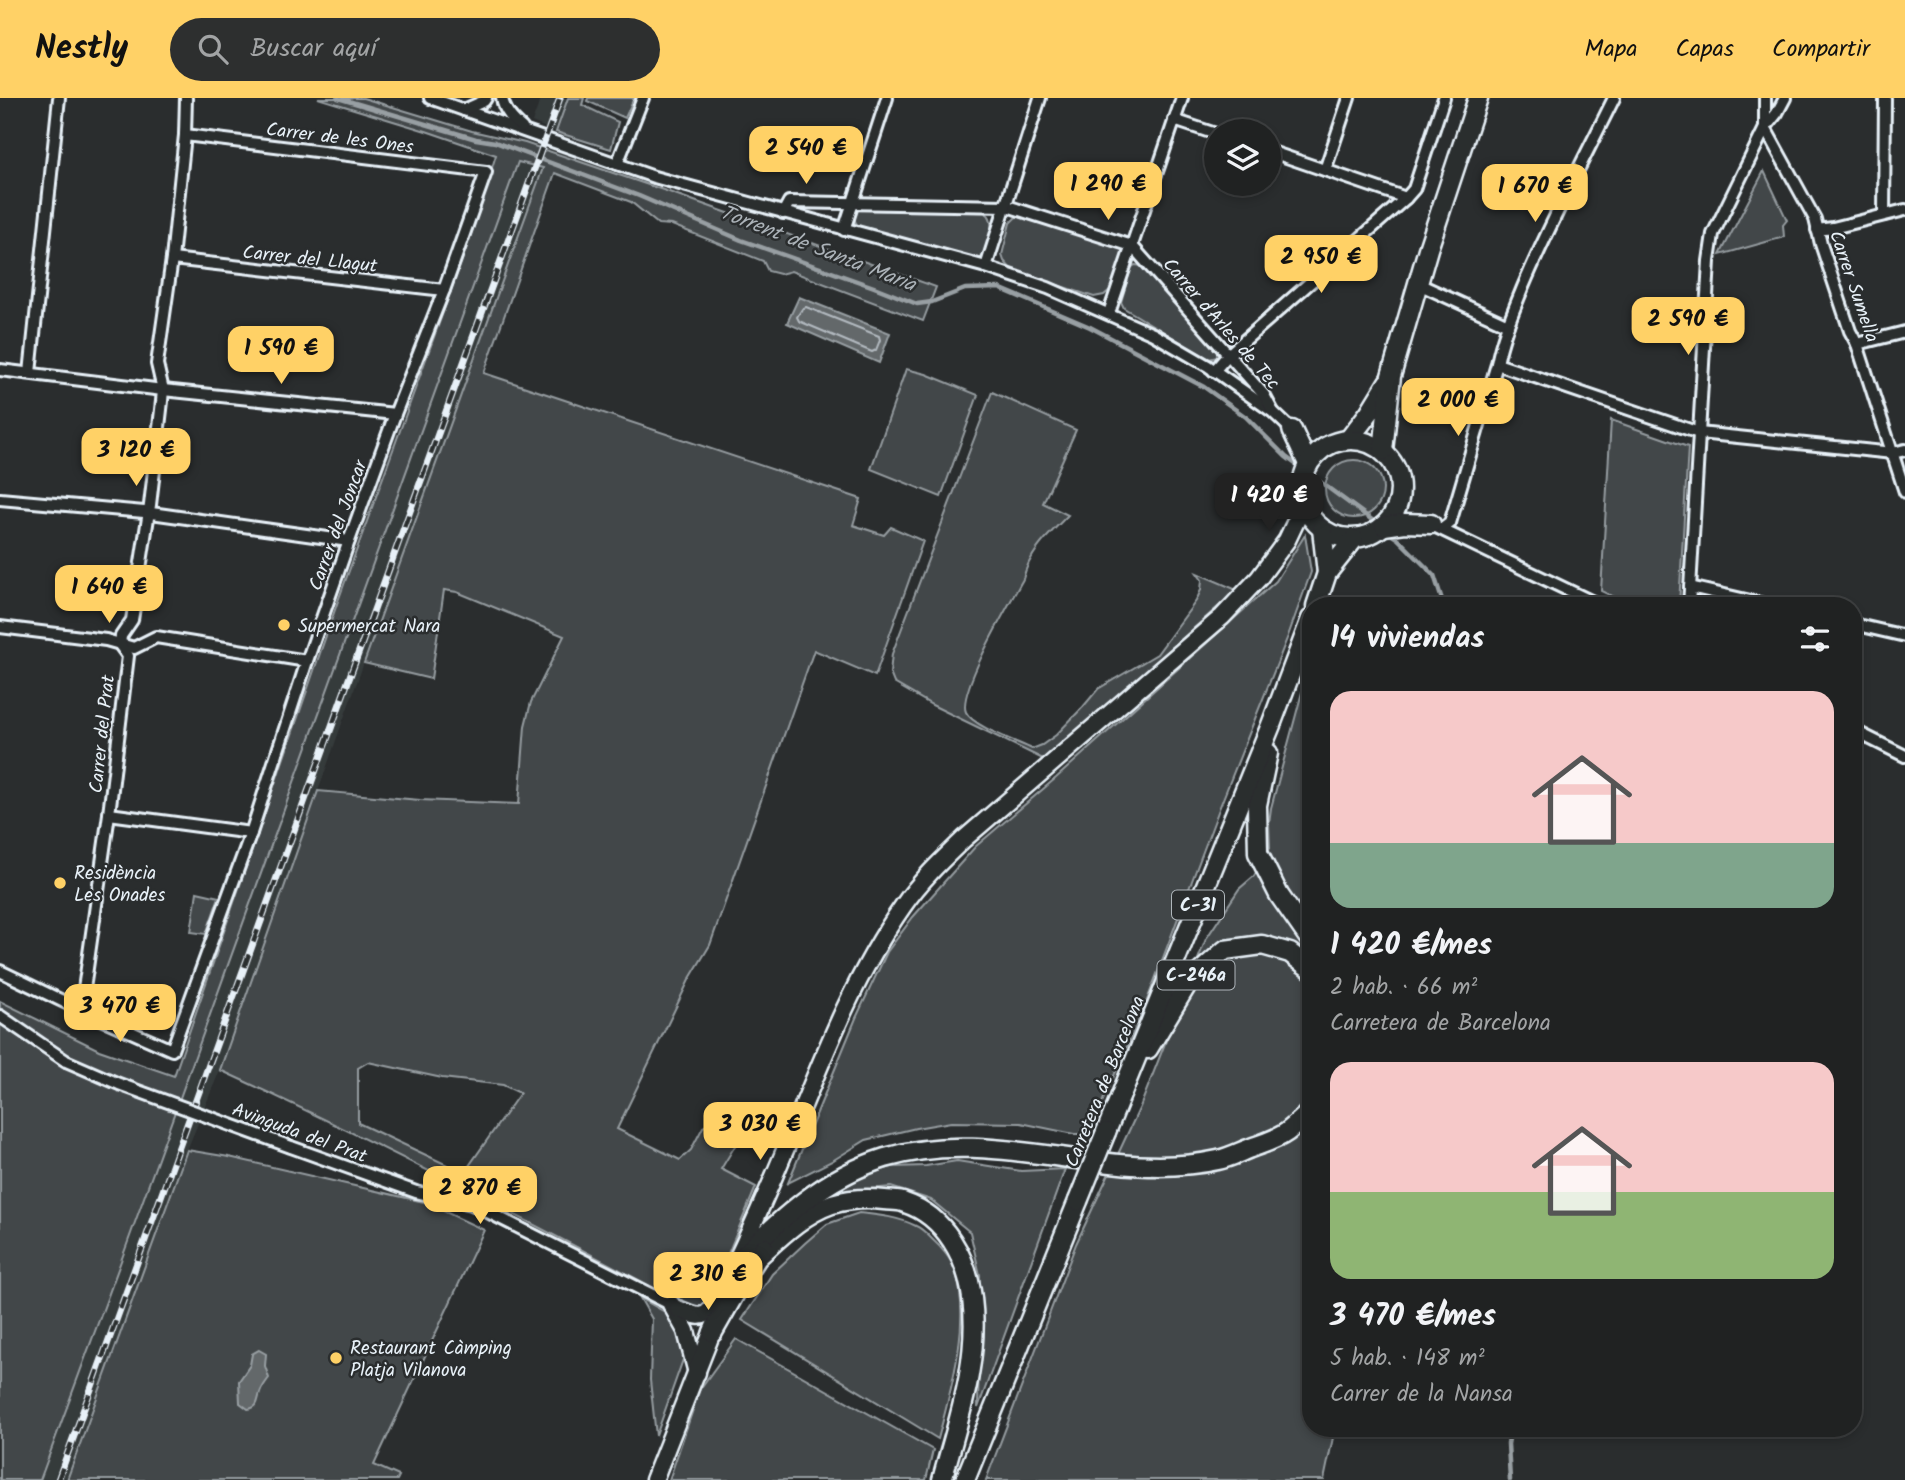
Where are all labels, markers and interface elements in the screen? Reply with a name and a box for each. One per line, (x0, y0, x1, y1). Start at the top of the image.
search box (170, 18, 660, 81)
text: Nestly (35, 23, 128, 76)
text: Buscar aquí (250, 28, 376, 70)
icon: search (194, 30, 232, 68)
text: Mapa (1585, 30, 1637, 69)
text: Capas (1675, 30, 1734, 69)
text: Compartir (1772, 30, 1870, 69)
street label: Carrer de les Ones (264, 115, 415, 163)
map controls (1204, 119, 1281, 196)
button: layers (1204, 119, 1281, 196)
pin: 2 540 € (741, 126, 871, 186)
text: 2 540 € (765, 131, 847, 167)
pin: 1 290 € (1043, 162, 1173, 222)
pin: 1 670 € (1470, 164, 1600, 224)
text: 1 290 € (1070, 167, 1146, 203)
text: 1 670 € (1498, 169, 1572, 205)
water label: Torrent de Santa Maria (715, 197, 921, 302)
street label: Carrer Sumella (1820, 227, 1886, 347)
pin: 2 950 € (1256, 236, 1386, 295)
street label: Carrer del Llagut (241, 238, 379, 282)
text: 2 950 € (1281, 240, 1361, 276)
street label: Carrer d'Arles de Tec (1154, 251, 1287, 397)
pin: 2 590 € (1623, 298, 1753, 357)
text: 2 590 € (1648, 302, 1728, 338)
pin: 1 590 € (216, 327, 346, 386)
text: 1 590 € (244, 331, 318, 367)
pin: 2 000 € (1393, 378, 1523, 438)
text: 2 000 € (1417, 383, 1499, 419)
pin: 3 120 € (71, 428, 201, 488)
text: 3 120 € (97, 433, 175, 469)
street label: Carrer del Joncar (301, 455, 377, 595)
pin: 1 420 € (1204, 474, 1334, 533)
text: 1 420 € (1231, 478, 1307, 514)
pin: 1 640 € (44, 566, 174, 625)
text: 1 640 € (71, 570, 147, 606)
place label: Supermercat Nara (298, 612, 440, 642)
text: 14 viviendas (1330, 615, 1485, 663)
marker: Supermercat Nara (276, 617, 292, 633)
icon: filters (1796, 620, 1834, 658)
street label: Carrer del Prat (82, 673, 124, 795)
icon: home (1519, 737, 1645, 863)
place label: Residència Les Onades (74, 859, 165, 911)
marker: Residència Les Onades (52, 875, 68, 891)
road number: C-31 (1172, 890, 1224, 920)
text: 1 420 €/mes (1330, 922, 1492, 970)
road number: C-246a (1158, 960, 1234, 990)
text: 2 hab. · 66 m² (1330, 970, 1477, 1006)
pin: 3 470 € (55, 984, 185, 1044)
text: 3 470 € (80, 989, 160, 1025)
street label: Carretera de Barcelona (1058, 992, 1154, 1172)
text: Carretera de Barcelona (1330, 1006, 1551, 1042)
street label: Avinguda del Prat (228, 1096, 372, 1172)
pin: 3 030 € (695, 1102, 825, 1162)
text: 3 030 € (719, 1107, 801, 1143)
icon: home (1519, 1108, 1645, 1234)
pin: 2 870 € (415, 1166, 545, 1226)
text: 2 870 € (439, 1171, 521, 1207)
pin: 2 310 € (643, 1252, 773, 1312)
text: 2 310 € (669, 1257, 747, 1293)
text: 3 470 €/mes (1330, 1293, 1496, 1341)
place label: Restaurant Càmping Platja Vilanova (350, 1334, 512, 1386)
text: 5 hab. · 148 m² (1330, 1341, 1484, 1377)
marker: Restaurant Càmping Platja Vilanova (328, 1350, 344, 1366)
text: Carrer de la Nansa (1330, 1377, 1513, 1413)

